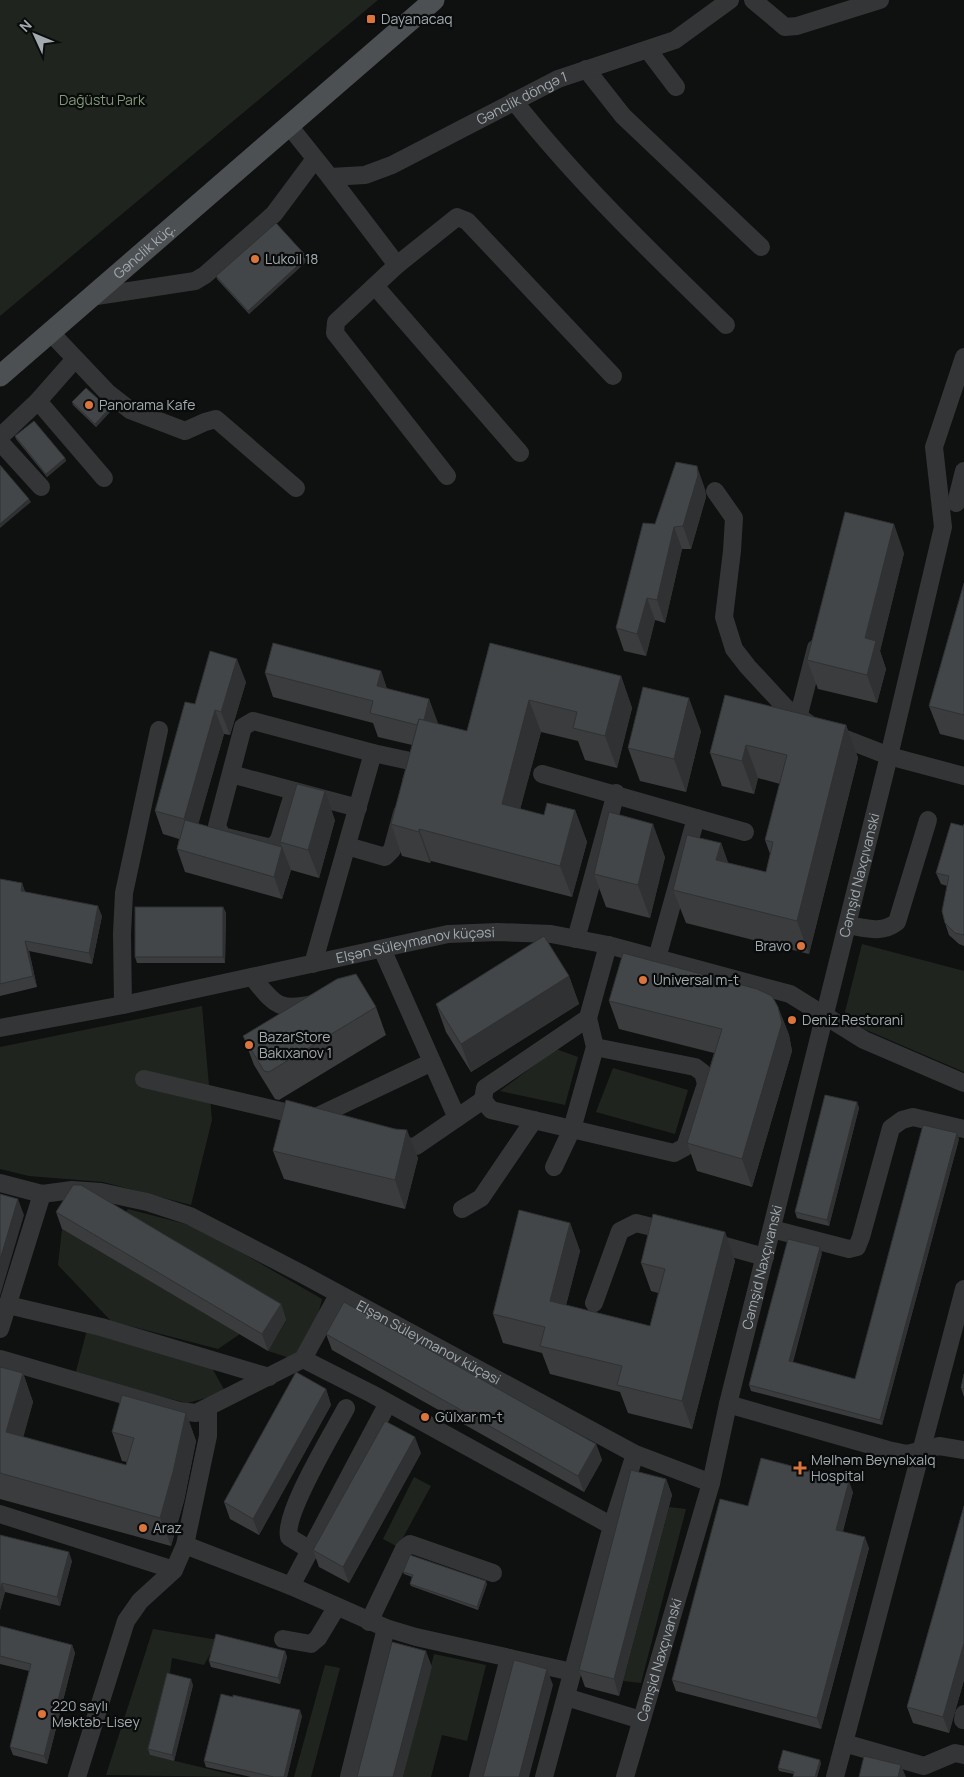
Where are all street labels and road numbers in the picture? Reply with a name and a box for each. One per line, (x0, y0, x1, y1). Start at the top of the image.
street label: Gənclik döngə 1 (473, 67, 569, 129)
street label: Gənclik küç. (109, 218, 179, 283)
street label: Cəmşid Naxçıvanski (834, 811, 883, 939)
street label: Elşən Süleymanov küçəsi (334, 922, 495, 967)
street label: Cəmşid Naxçıvanski (737, 1203, 786, 1331)
street label: Elşən Süleymanov küçəsi (353, 1295, 504, 1389)
street label: Cəmşid Naxçıvanski (632, 1596, 686, 1724)

